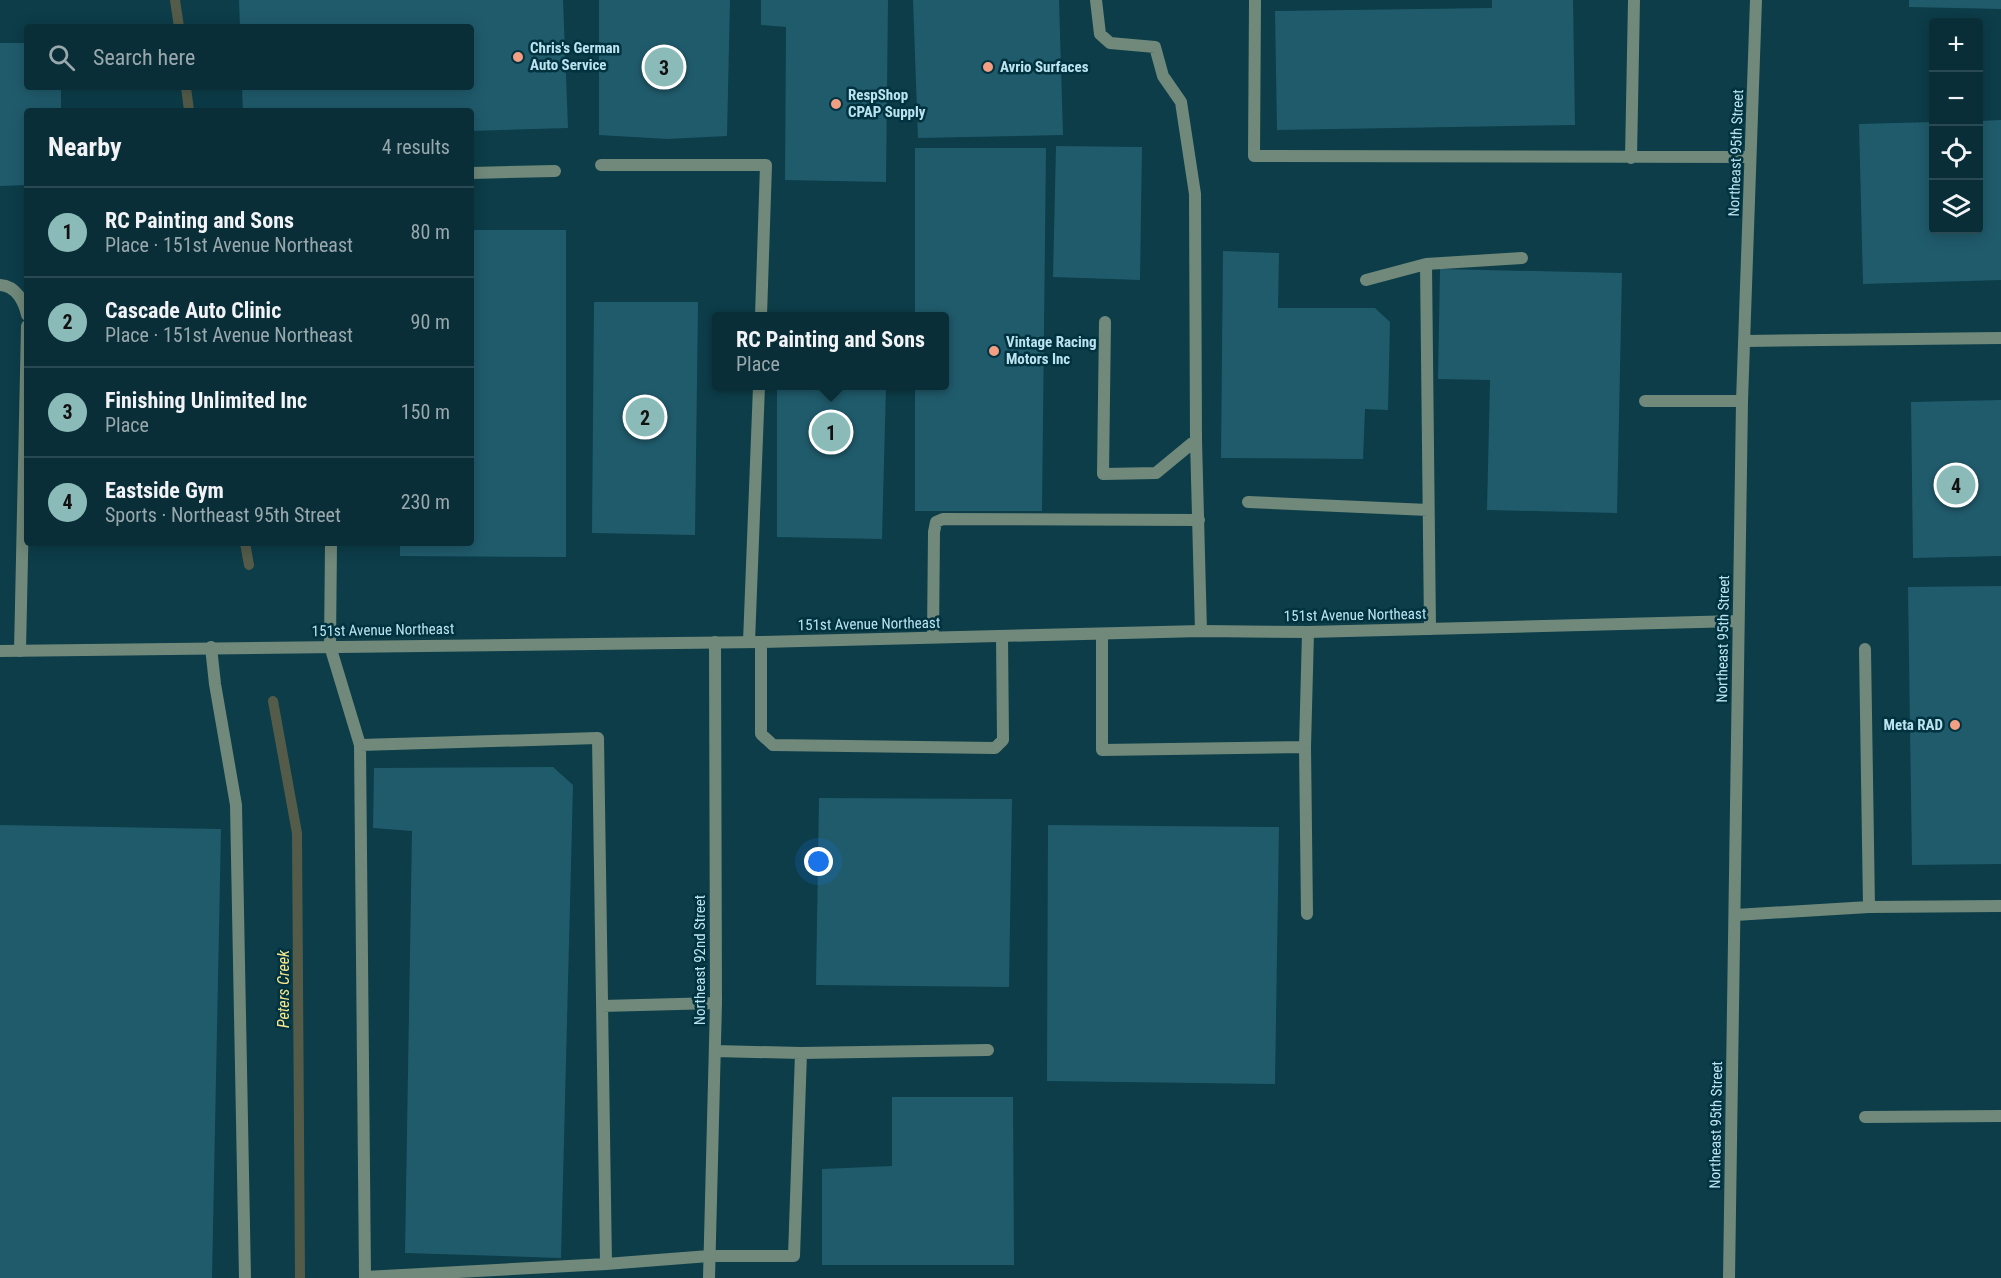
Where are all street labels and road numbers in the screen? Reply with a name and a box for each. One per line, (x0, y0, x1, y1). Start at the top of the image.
street label: Northeast 95th Street (1725, 89, 1747, 217)
street label: Northeast 95th Street (1713, 575, 1733, 703)
street label: 151st Avenue Northeast (1284, 605, 1426, 625)
street label: 151st Avenue Northeast (798, 614, 940, 634)
street label: 151st Avenue Northeast (312, 620, 454, 640)
street label: Northeast 92nd Street (691, 895, 709, 1025)
street label: Northeast 95th Street (1706, 1061, 1726, 1189)

